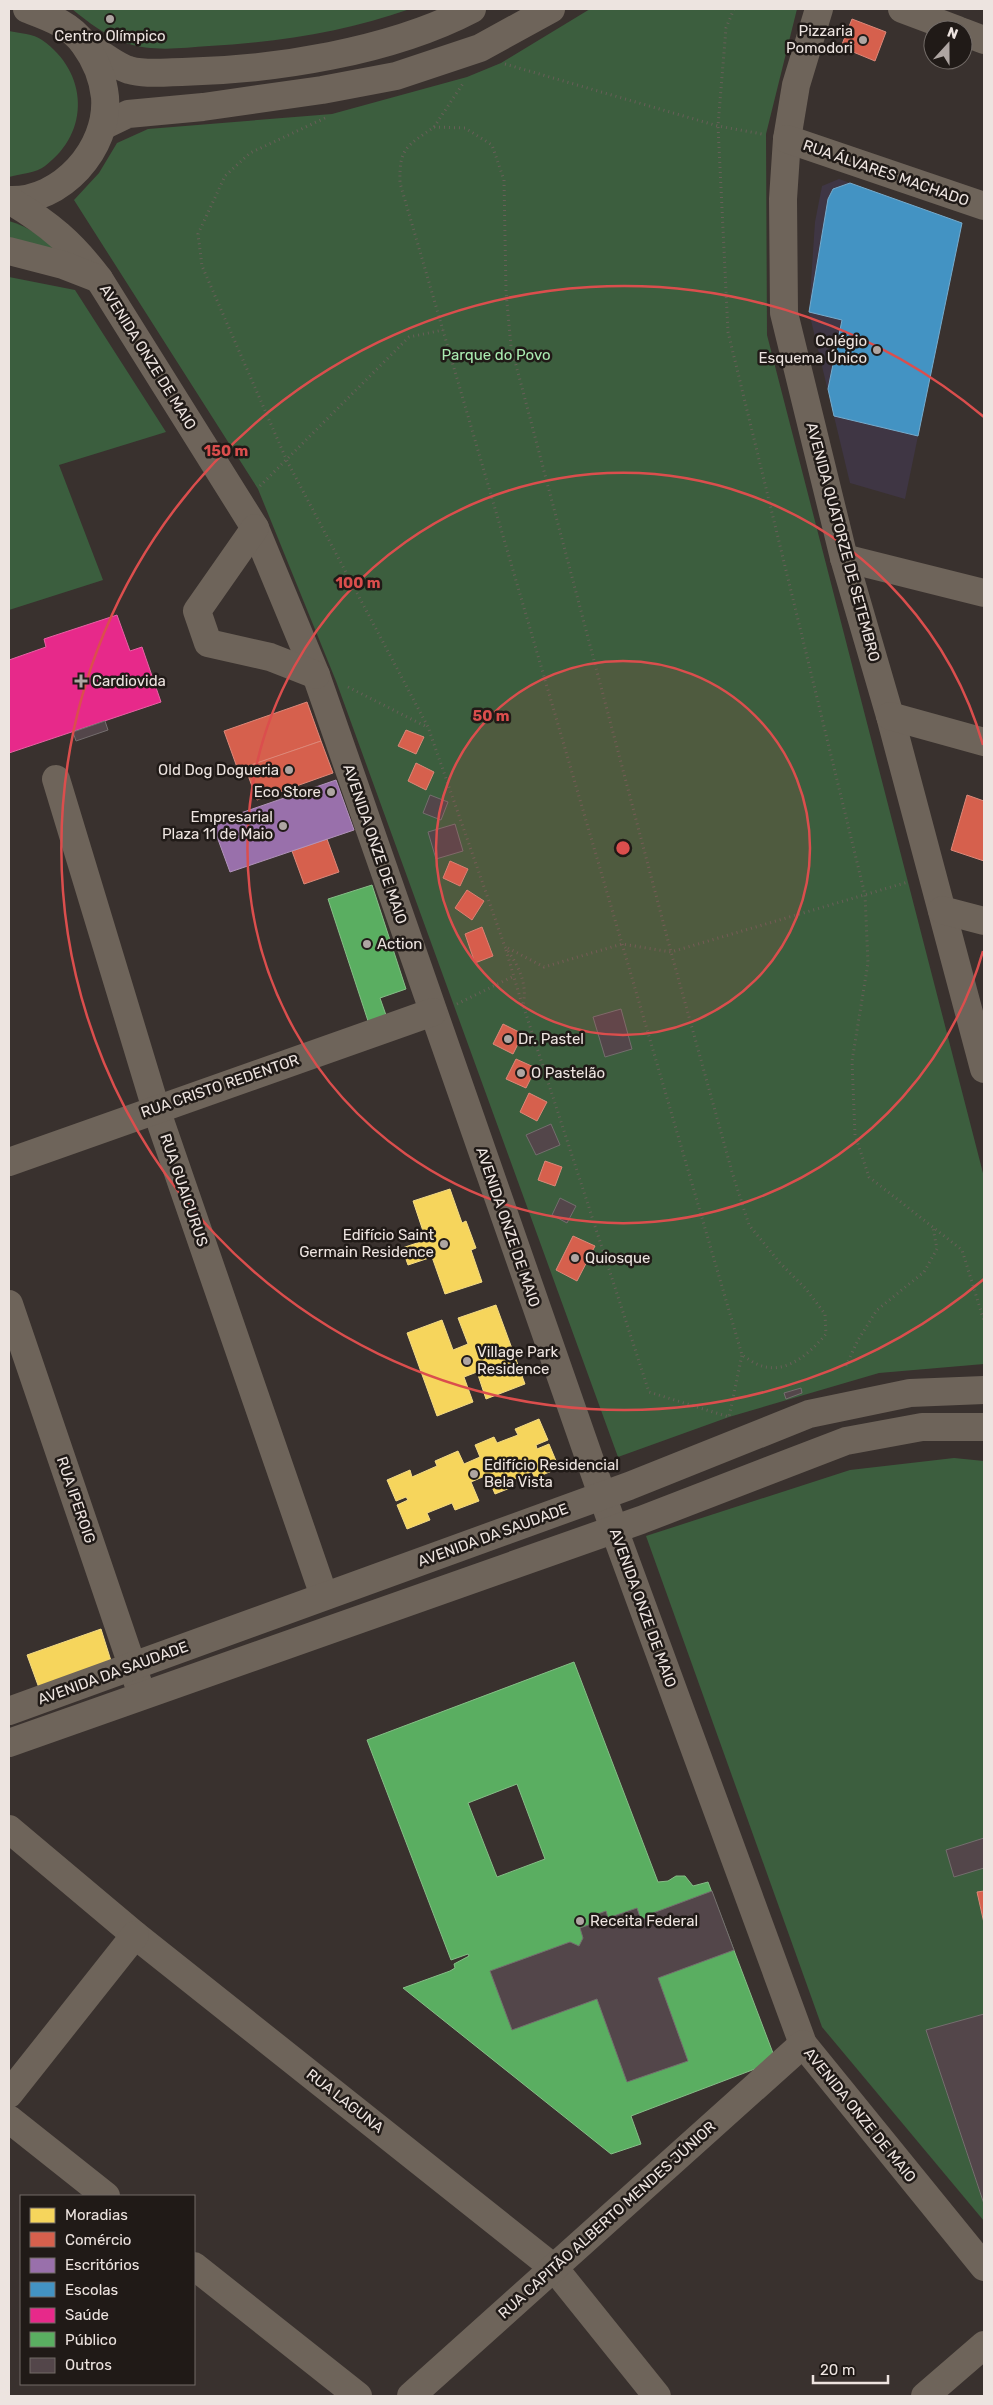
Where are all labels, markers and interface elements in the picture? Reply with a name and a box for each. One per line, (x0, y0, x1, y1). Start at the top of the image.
marker: Centro Olímpico (104, 13, 116, 25)
north arrow (923, 20, 973, 70)
place label: Pizzaria Pomodori (786, 22, 853, 57)
text: N (945, 24, 960, 43)
place label: Centro Olímpico (54, 27, 166, 45)
marker: Pizzaria Pomodori (857, 34, 869, 46)
street label: RUA ÁLVARES MACHADO (801, 136, 971, 210)
street label: AVENIDA ONZE DE MAIO (96, 281, 200, 433)
place label: Colégio Esquema Único (758, 332, 867, 367)
marker: Colégio Esquema Único (871, 344, 883, 356)
park label: Parque do Povo (441, 346, 551, 364)
street label: AVENIDA QUATORZE DE SETEMBRO (802, 420, 884, 664)
text: 150 m (204, 442, 248, 460)
text: 100 m (336, 574, 380, 592)
place label: Cardiovida (92, 672, 166, 690)
marker: Cardiovida (74, 674, 88, 688)
text: 50 m (473, 707, 509, 725)
place label: Old Dog Dogueria (158, 761, 279, 779)
street label: AVENIDA ONZE DE MAIO (339, 762, 411, 926)
marker: Old Dog Dogueria (283, 764, 295, 776)
place label: Eco Store (254, 783, 321, 801)
marker: Eco Store (325, 786, 337, 798)
place label: Empresarial Plaza 11 de Maio (162, 808, 273, 843)
marker: Empresarial Plaza 11 de Maio (277, 820, 289, 832)
centre of rings (614, 839, 632, 857)
place label: Action (377, 935, 422, 953)
marker: Action (361, 938, 373, 950)
place label: Dr. Pastel (518, 1030, 584, 1048)
marker: Dr. Pastel (502, 1033, 514, 1045)
street label: RUA CRISTO REDENTOR (139, 1050, 302, 1122)
place label: O Pastelão (531, 1064, 605, 1082)
marker: O Pastelão (515, 1067, 527, 1079)
street label: RUA GUAICURUS (156, 1131, 212, 1249)
street label: AVENIDA ONZE DE MAIO (472, 1145, 544, 1309)
place label: Edifício Saint Germain Residence (299, 1226, 434, 1261)
marker: Edifício Saint Germain Residence (438, 1238, 450, 1250)
place label: Quiosque (585, 1249, 650, 1267)
marker: Quiosque (569, 1252, 581, 1264)
place label: Village Park Residence (477, 1343, 558, 1378)
marker: Village Park Residence (461, 1355, 473, 1367)
street label: RUA IPEROIG (53, 1454, 99, 1546)
place label: Edifício Residencial Bela Vista (484, 1456, 619, 1491)
marker: Edifício Residencial Bela Vista (468, 1468, 480, 1480)
street label: AVENIDA DA SAUDADE (415, 1499, 571, 1571)
street label: AVENIDA ONZE DE MAIO (606, 1526, 680, 1690)
street label: AVENIDA DA SAUDADE (35, 1637, 191, 1709)
place label: Receita Federal (590, 1912, 698, 1930)
marker: Receita Federal (574, 1915, 586, 1927)
street label: AVENIDA ONZE DE MAIO (800, 2044, 920, 2186)
street label: RUA LAGUNA (303, 2065, 387, 2137)
street label: RUA CAPITÃO ALBERTO MENDES JÚNIOR (495, 2118, 719, 2322)
legend (20, 2195, 195, 2385)
text: Moradias (65, 2206, 128, 2224)
text: Comércio (65, 2231, 131, 2249)
text: Escritórios (65, 2256, 140, 2274)
text: Escolas (65, 2281, 119, 2299)
text: Saúde (65, 2306, 109, 2324)
text: Público (65, 2331, 117, 2349)
scale bar (813, 2352, 888, 2384)
text: Outros (65, 2356, 112, 2374)
text: 20 m (820, 2361, 855, 2379)

